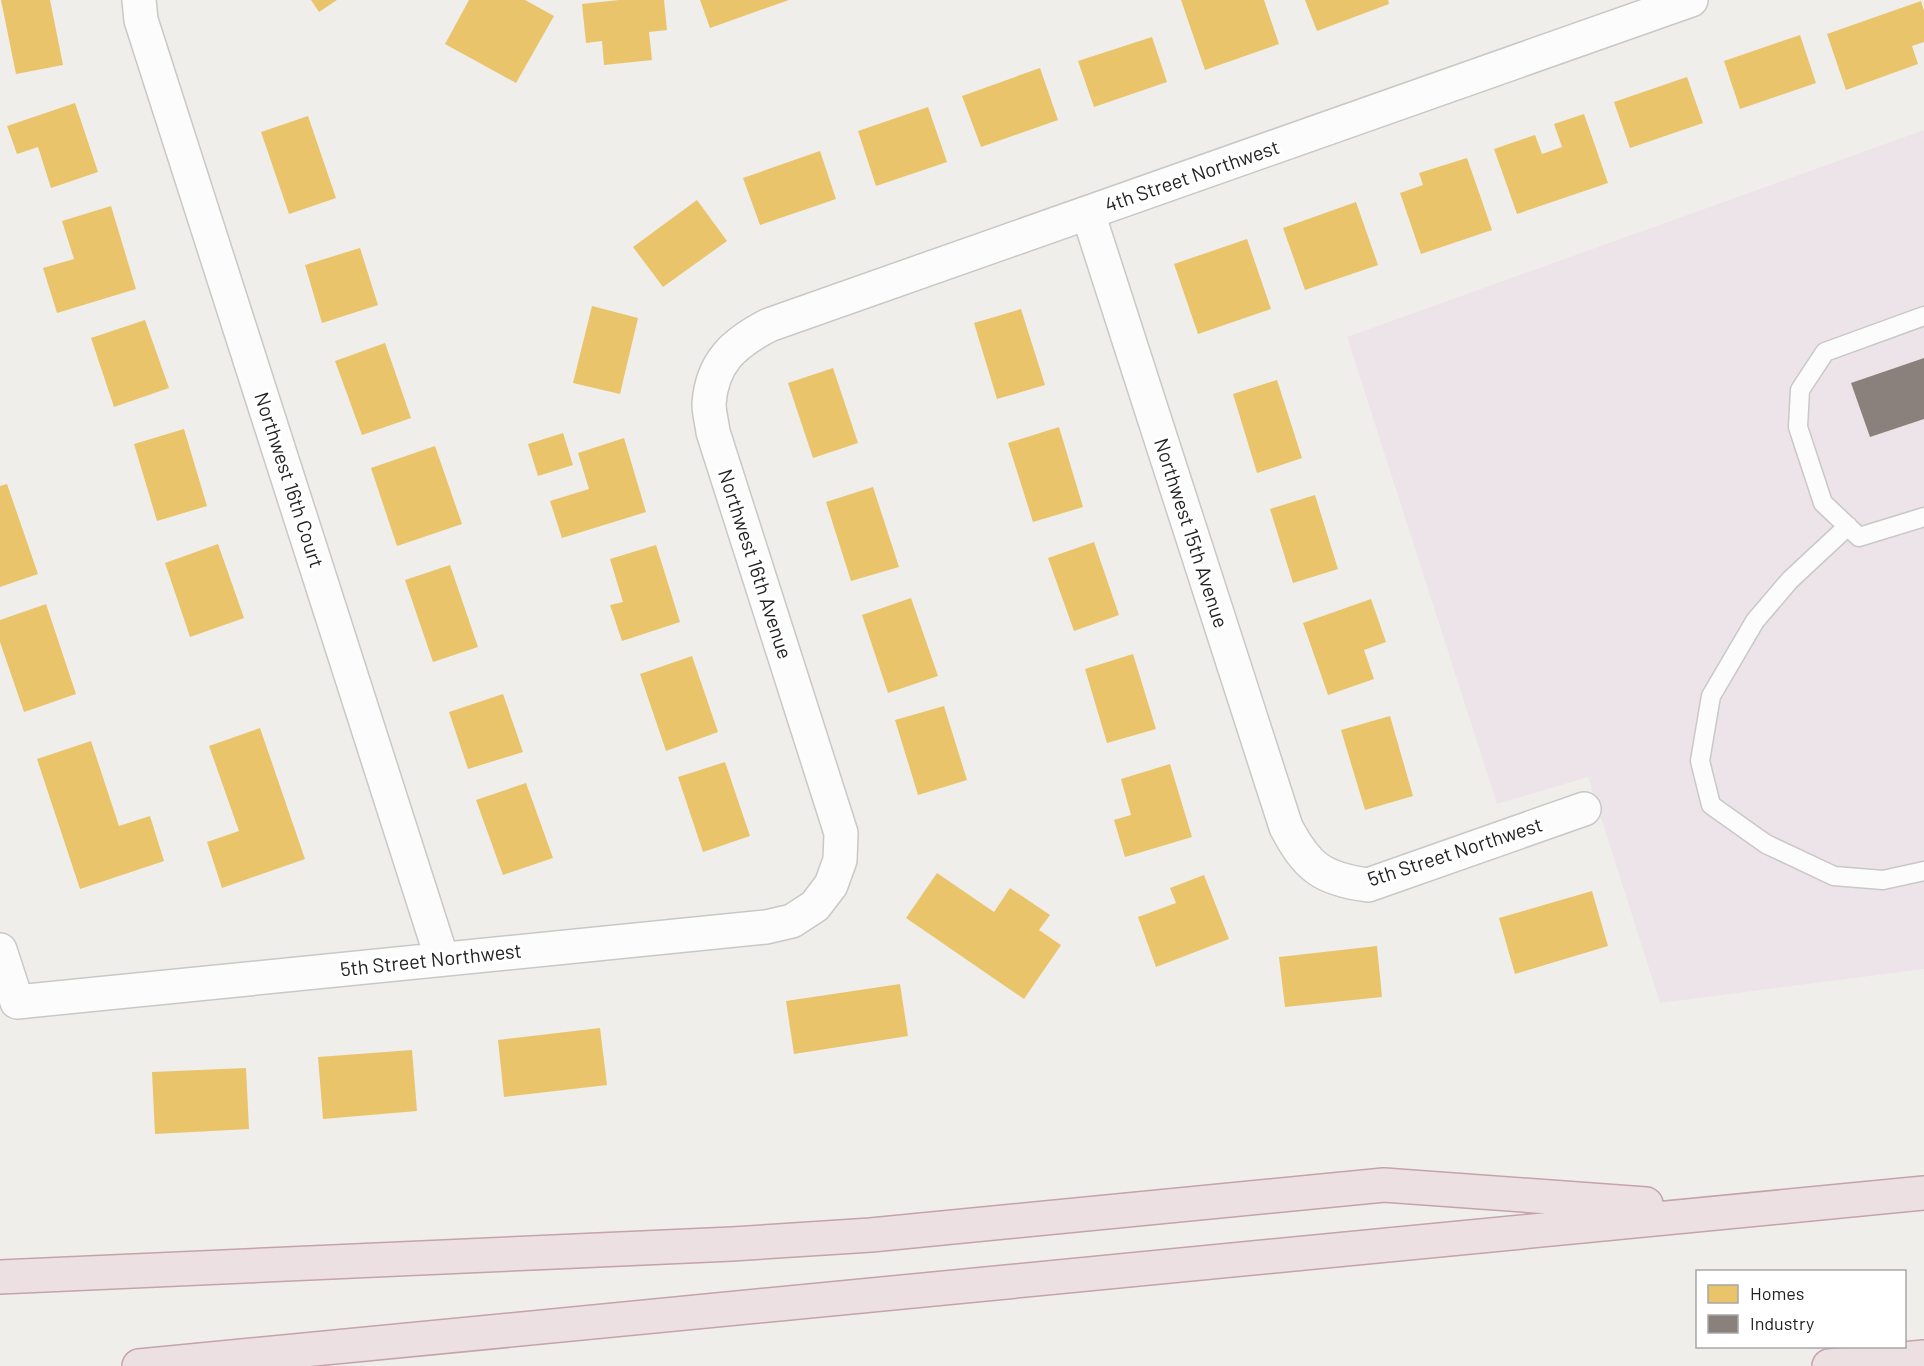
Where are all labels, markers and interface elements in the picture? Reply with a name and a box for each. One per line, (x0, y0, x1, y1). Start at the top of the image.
street label: 4th Street Northwest (1101, 134, 1282, 216)
street label: Northwest 16th Court (250, 389, 330, 571)
street label: Northwest 15th Avenue (1150, 435, 1234, 631)
street label: Northwest 16th Avenue (714, 466, 798, 662)
street label: 5th Street Northwest (1364, 811, 1545, 891)
street label: 5th Street Northwest (339, 938, 523, 980)
legend (1696, 1270, 1906, 1348)
text: Homes (1750, 1282, 1804, 1304)
text: Industry (1750, 1312, 1814, 1334)

